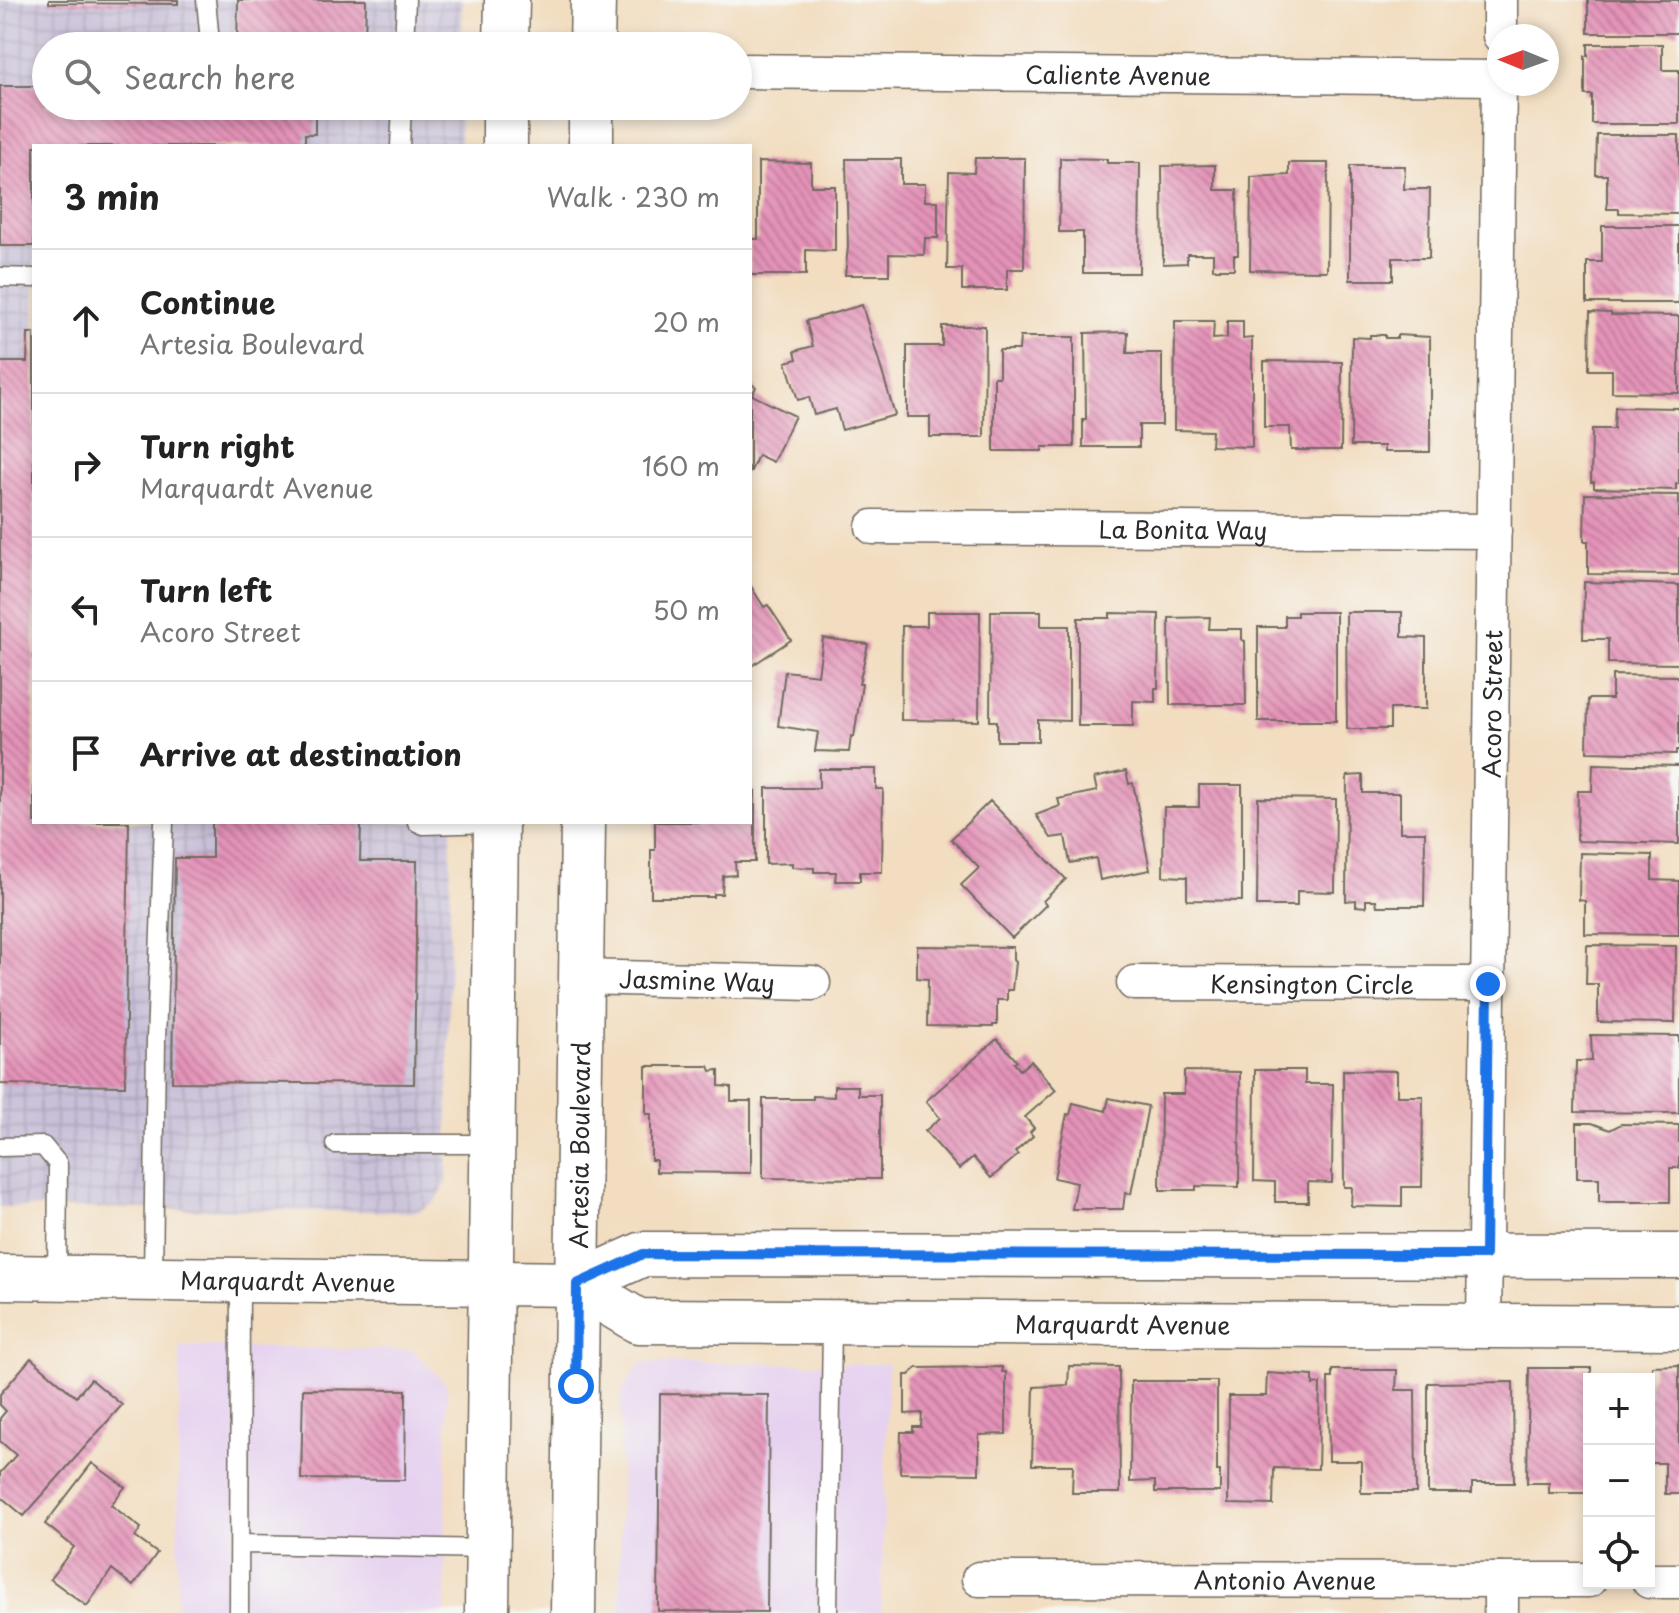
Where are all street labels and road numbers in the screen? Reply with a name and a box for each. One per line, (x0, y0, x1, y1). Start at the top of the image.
street label: Caliente Avenue (1025, 56, 1211, 93)
street label: La Bonita Way (1099, 510, 1267, 548)
street label: Acoro Street (1473, 629, 1510, 778)
street label: Jasmine Way (619, 960, 775, 1000)
street label: Kensington Circle (1210, 965, 1414, 1002)
street label: Artesia Boulevard (560, 1041, 598, 1249)
street label: Marquardt Avenue (180, 1261, 396, 1300)
street label: Marquardt Avenue (1015, 1305, 1231, 1342)
street label: Antonio Avenue (1194, 1561, 1376, 1598)

